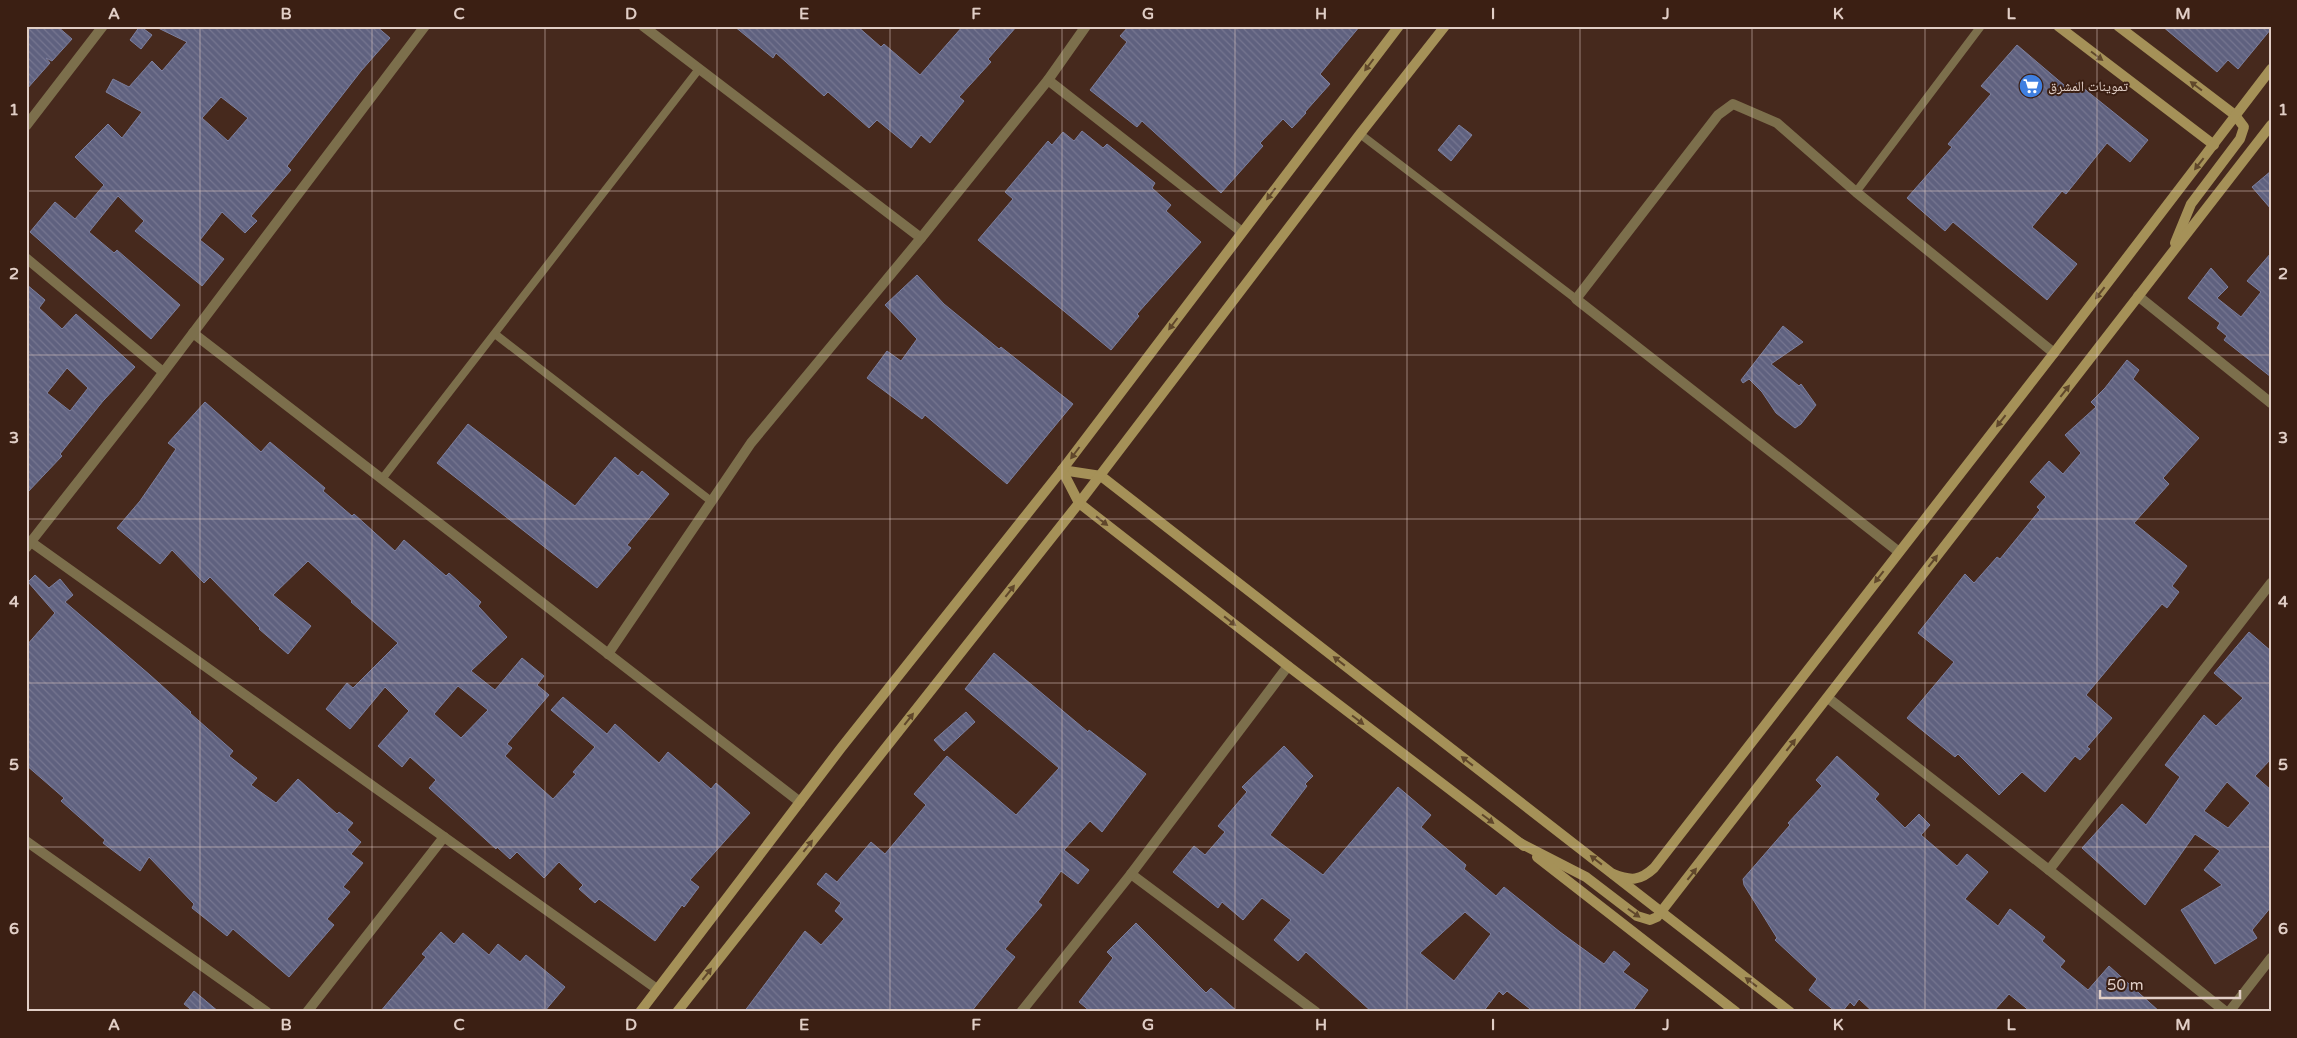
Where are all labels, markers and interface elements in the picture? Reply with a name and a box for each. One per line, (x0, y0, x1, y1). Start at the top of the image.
text: A (108, 4, 120, 24)
text: B (280, 4, 292, 24)
text: C (453, 4, 465, 24)
text: D (625, 4, 637, 24)
text: E (799, 4, 809, 24)
text: F (971, 4, 981, 24)
text: G (1142, 4, 1154, 24)
text: H (1315, 4, 1327, 24)
text: I (1491, 4, 1495, 24)
text: J (1661, 4, 1670, 24)
text: K (1833, 4, 1844, 24)
text: L (2006, 4, 2016, 24)
text: M (2175, 4, 2191, 24)
one-way arrow (2090, 50, 2103, 61)
one-way arrow (1364, 58, 1375, 71)
supermarket icon: تموينات المشرق (2018, 73, 2044, 99)
place label: تموينات المشرق (2048, 78, 2128, 95)
one-way arrow (2190, 80, 2203, 91)
text: 1 (9, 100, 19, 120)
text: 1 (2278, 100, 2288, 120)
one-way arrow (2194, 157, 2205, 170)
one-way arrow (1265, 187, 1276, 200)
text: 2 (9, 264, 19, 284)
text: 2 (2278, 264, 2288, 284)
one-way arrow (2095, 286, 2106, 299)
one-way arrow (1167, 317, 1178, 330)
one-way arrow (2059, 385, 2070, 398)
one-way arrow (1995, 414, 2006, 427)
text: 3 (9, 428, 19, 448)
text: 3 (2278, 428, 2288, 448)
one-way arrow (1069, 446, 1080, 459)
one-way arrow (1095, 516, 1109, 526)
one-way arrow (1928, 555, 1939, 568)
one-way arrow (1874, 570, 1885, 583)
one-way arrow (1004, 585, 1015, 598)
text: 4 (9, 592, 19, 612)
text: 4 (2278, 592, 2288, 612)
one-way arrow (1223, 616, 1237, 626)
one-way arrow (1332, 656, 1346, 666)
one-way arrow (903, 713, 914, 726)
one-way arrow (1351, 715, 1364, 726)
one-way arrow (1786, 739, 1797, 752)
text: 5 (9, 755, 19, 775)
one-way arrow (1461, 755, 1474, 766)
text: 5 (2278, 755, 2288, 775)
one-way arrow (1481, 814, 1495, 824)
one-way arrow (803, 839, 813, 853)
one-way arrow (1589, 855, 1602, 866)
one-way arrow (1687, 867, 1697, 881)
one-way arrow (1627, 908, 1641, 918)
text: 6 (9, 919, 19, 939)
text: 6 (2278, 919, 2288, 939)
one-way arrow (702, 967, 713, 980)
scale bar (2100, 968, 2240, 1000)
one-way arrow (1745, 976, 1758, 987)
text: 50 m (2107, 976, 2144, 994)
text: A (108, 1015, 120, 1035)
text: B (280, 1015, 292, 1035)
text: C (453, 1015, 465, 1035)
text: D (625, 1015, 637, 1035)
text: E (799, 1015, 809, 1035)
text: F (971, 1015, 981, 1035)
text: G (1142, 1015, 1154, 1035)
text: H (1315, 1015, 1327, 1035)
text: I (1491, 1015, 1495, 1035)
text: J (1661, 1015, 1670, 1035)
text: K (1833, 1015, 1844, 1035)
text: L (2006, 1015, 2016, 1035)
text: M (2175, 1015, 2191, 1035)

